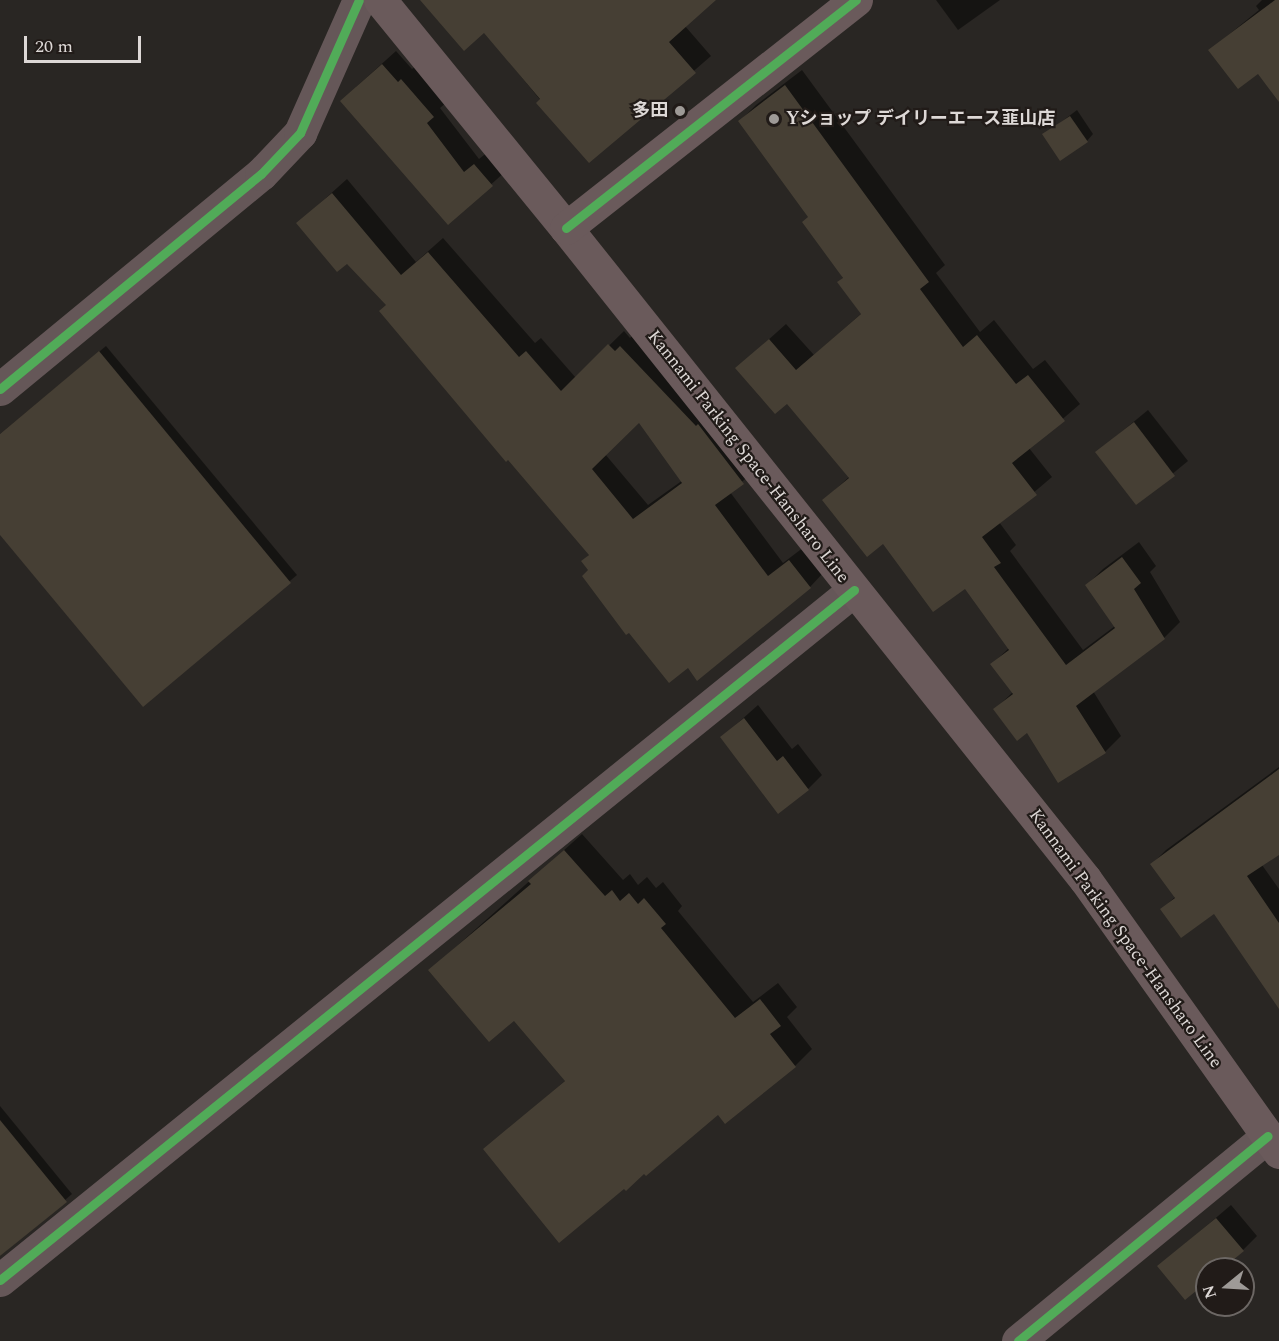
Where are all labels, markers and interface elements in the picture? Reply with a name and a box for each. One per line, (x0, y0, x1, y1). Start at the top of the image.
scale bar (27, 24, 144, 62)
text: 20 m (35, 33, 73, 60)
place label: 多田 (632, 100, 668, 122)
marker: 多田 (673, 104, 687, 118)
place label: Yショップ デイリーエース韮山店 (786, 108, 1056, 130)
marker: Yショップ デイリーエース韮山店 (767, 112, 781, 126)
street label: Kannami Parking Space-Hansharo Line (643, 326, 853, 588)
street label: Kannami Parking Space-Hansharo Line (1024, 805, 1226, 1073)
north arrow (1195, 1257, 1255, 1317)
text: N (1196, 1282, 1223, 1302)

